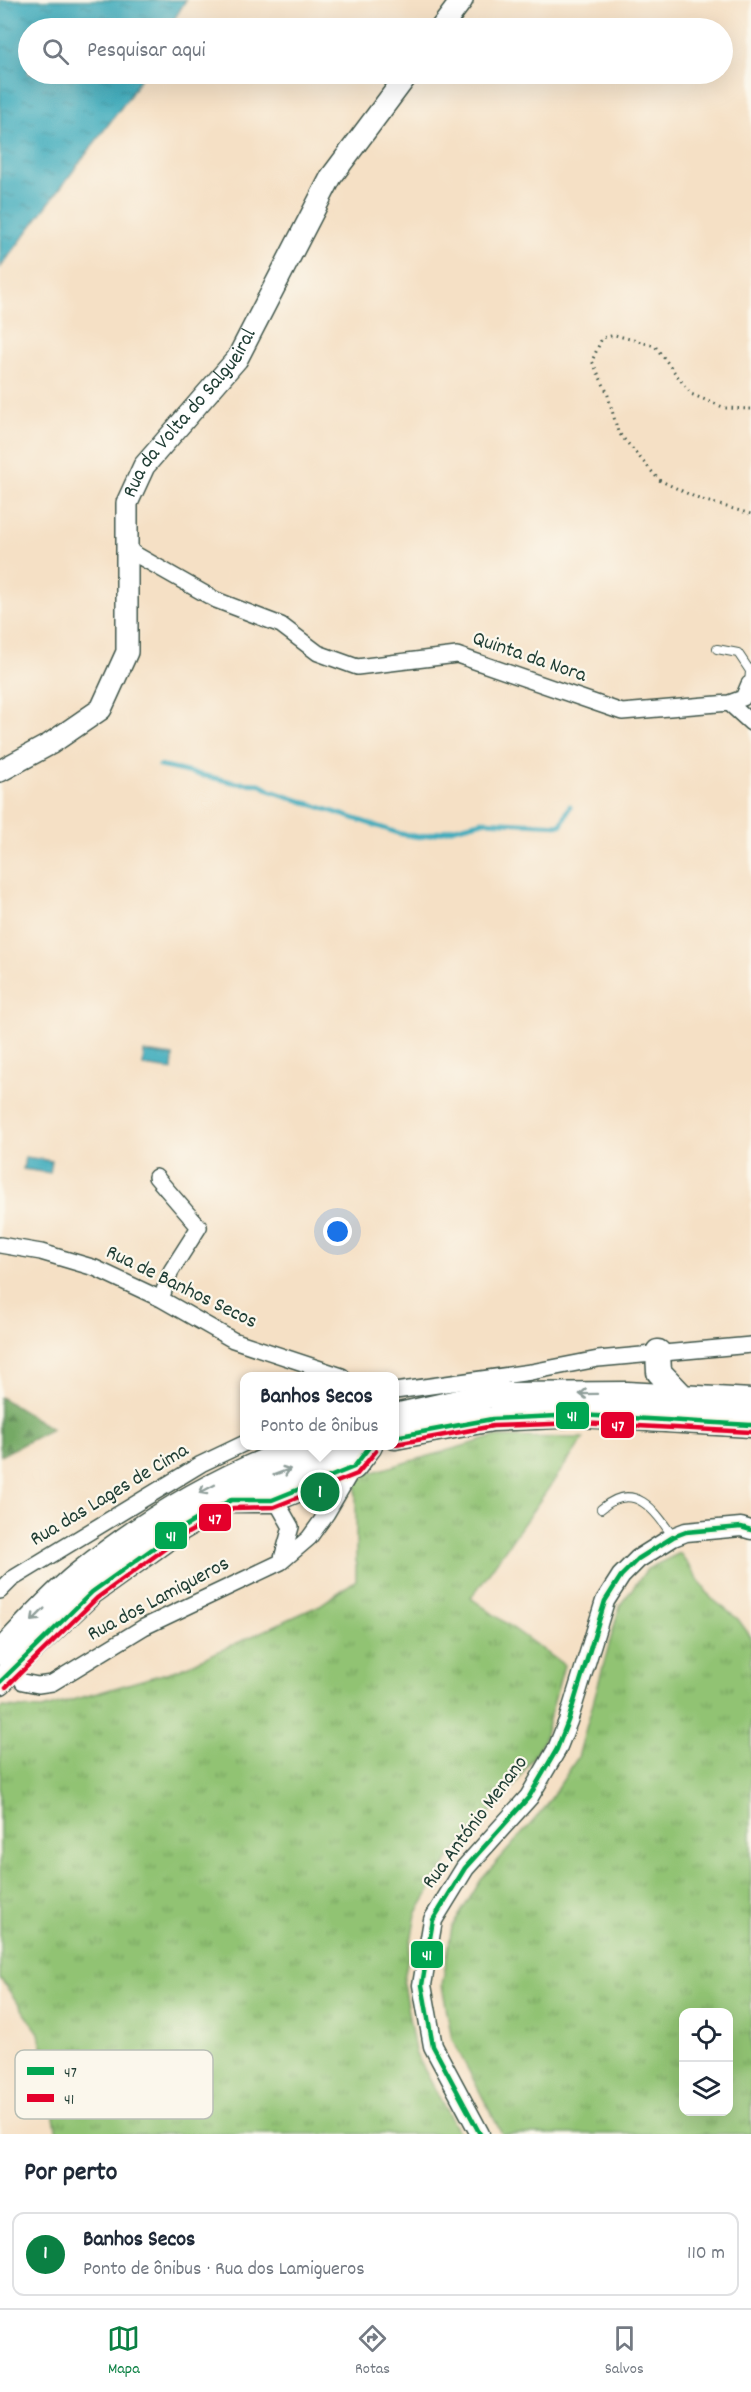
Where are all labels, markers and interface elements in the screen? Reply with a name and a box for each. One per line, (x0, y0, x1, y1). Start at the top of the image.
search box (18, 18, 733, 84)
icon: search (39, 35, 72, 68)
text: Pesquisar aqui (87, 36, 206, 67)
street label: Rua da Volta do Salgueiral (116, 324, 265, 503)
street label: Quinta da Nora (468, 624, 591, 692)
your location (323, 1217, 352, 1246)
street label: Rua de Banhos Secos (100, 1238, 262, 1338)
popup (240, 1372, 399, 1450)
text: Banhos Secos (260, 1382, 373, 1413)
one-way arrow (578, 1388, 598, 1400)
line badge: 41 (555, 1401, 590, 1430)
text: 41 (567, 1406, 577, 1429)
line badge: 47 (600, 1411, 635, 1439)
text: Ponto de ônibus (260, 1413, 379, 1441)
text: 47 (612, 1416, 624, 1439)
street label: Rua das Lages de Cima (25, 1436, 196, 1555)
one-way arrow (272, 1466, 291, 1477)
pin: 1 (300, 1470, 340, 1514)
one-way arrow (199, 1483, 216, 1495)
line badge: 47 (198, 1503, 232, 1532)
text: 47 (209, 1509, 221, 1532)
line badge: 41 (154, 1521, 188, 1550)
text: 41 (166, 1526, 176, 1549)
street label: Rua dos Lamigueros (83, 1550, 235, 1650)
one-way arrow (31, 1607, 46, 1622)
street label: Rua António Menano (416, 1750, 536, 1896)
line badge: 41 (410, 1940, 444, 1969)
text: 41 (422, 1945, 432, 1968)
map controls (679, 2008, 733, 2116)
button: locate (679, 2008, 733, 2062)
legend (15, 2050, 213, 2119)
text: 47 (64, 2062, 77, 2085)
button: layers (679, 2062, 733, 2116)
text: 41 (64, 2089, 74, 2112)
text: Por perto (24, 2155, 117, 2192)
text: Banhos Secos (83, 2225, 195, 2256)
text: 1 (43, 2240, 48, 2268)
text: 110 m (687, 2240, 725, 2268)
text: Ponto de ônibus · Rua dos Lamigueros (83, 2256, 365, 2284)
tab: Mapa (107, 2322, 140, 2381)
tab: Rotas (355, 2322, 390, 2381)
tab: Salvos (605, 2322, 644, 2381)

